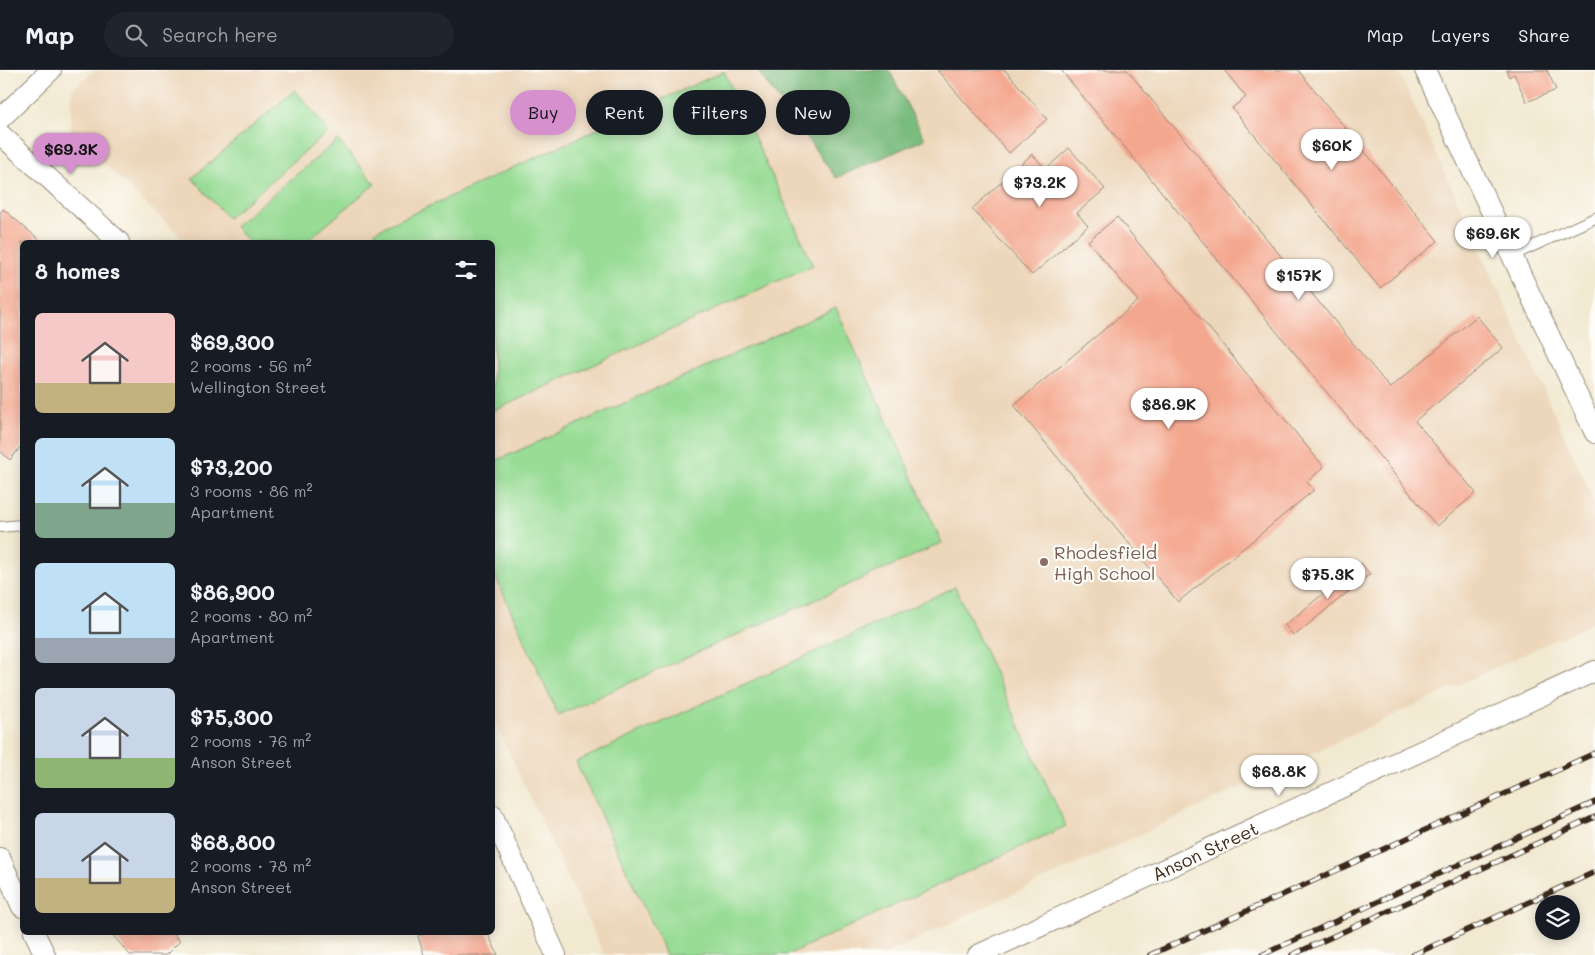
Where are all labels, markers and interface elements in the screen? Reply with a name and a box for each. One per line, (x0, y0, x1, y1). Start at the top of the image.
search box (104, 12, 454, 57)
text: Map (25, 19, 74, 50)
icon: search (122, 21, 150, 49)
text: Search here (162, 22, 278, 47)
text: Map (1367, 23, 1403, 47)
text: Layers (1431, 23, 1490, 47)
text: Share (1518, 23, 1570, 47)
chip: Buy (510, 90, 576, 135)
chip: Rent (586, 90, 663, 135)
chip: Filters (673, 90, 766, 135)
chip: New (776, 90, 850, 135)
pin: $60K (1302, 128, 1362, 171)
pin: $69.3K (30, 132, 112, 175)
text: $60K (1312, 134, 1352, 155)
text: $69.3K (44, 138, 98, 159)
pin: $73.2K (999, 166, 1081, 208)
text: $73.2K (1014, 171, 1066, 192)
pin: $69.6K (1452, 216, 1534, 259)
text: $69.6K (1466, 222, 1520, 243)
icon: filters (452, 256, 480, 284)
text: 8 homes (35, 257, 120, 284)
pin: $157K (1264, 258, 1334, 301)
text: $157K (1276, 264, 1322, 285)
text: $69,300 (190, 328, 274, 355)
icon: home (75, 333, 135, 393)
text: 2 rooms · 56 m² (190, 355, 312, 376)
text: Wellington Street (190, 376, 326, 397)
pin: $86.9K (1128, 388, 1210, 430)
text: $86.9K (1142, 393, 1196, 414)
text: $73,200 (190, 453, 272, 480)
icon: home (75, 458, 135, 518)
text: 3 rooms · 86 m² (190, 480, 313, 501)
text: Apartment (190, 501, 275, 522)
place label: Rhodesfield High School (1054, 540, 1157, 585)
marker: Rhodesfield High School (1038, 556, 1050, 568)
pin: $75.3K (1287, 558, 1369, 600)
text: $75.3K (1301, 563, 1355, 584)
text: $86,900 (190, 578, 275, 605)
icon: home (75, 583, 135, 643)
text: 2 rooms · 80 m² (190, 605, 312, 626)
text: Apartment (190, 626, 275, 647)
text: $75,300 (190, 703, 273, 730)
icon: home (75, 708, 135, 768)
text: 2 rooms · 76 m² (190, 730, 311, 751)
text: Anson Street (190, 751, 292, 772)
pin: $68.8K (1238, 754, 1320, 797)
text: $68.8K (1252, 760, 1306, 781)
street label: Anson Street (1148, 816, 1262, 886)
text: $68,800 (190, 828, 275, 855)
icon: home (75, 833, 135, 893)
text: 2 rooms · 78 m² (190, 855, 311, 876)
text: Anson Street (190, 876, 292, 897)
map controls (1535, 895, 1580, 940)
button: layers (1535, 895, 1580, 940)

